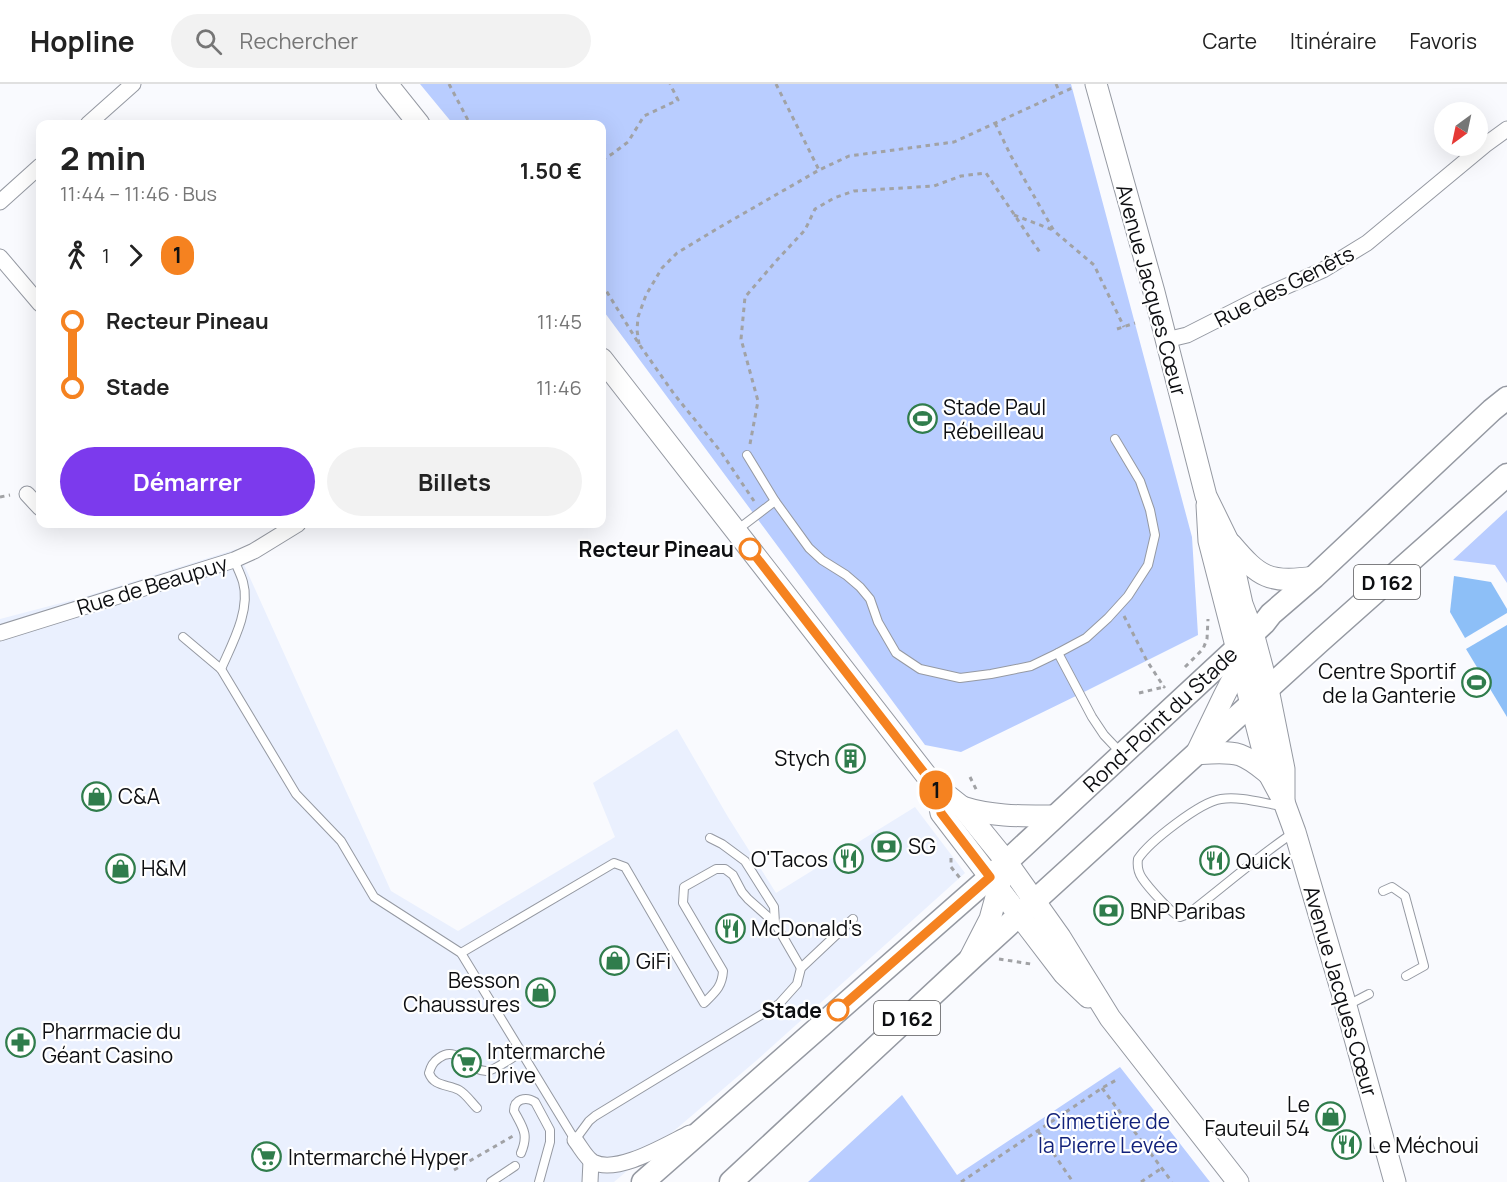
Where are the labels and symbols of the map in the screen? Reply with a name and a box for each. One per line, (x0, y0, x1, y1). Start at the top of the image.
north arrow (1434, 102, 1488, 156)
street label: Avenue Jacques Cœur (1110, 181, 1194, 399)
street label: Rue des Genêts (1209, 239, 1359, 333)
place label: Stade Paul Rébeilleau (943, 393, 1046, 445)
sports icon: Stade Paul Rébeilleau (906, 403, 938, 435)
place label: Recteur Pineau (579, 535, 734, 563)
marker: Recteur Pineau (739, 538, 761, 560)
street label: Rue de Beaupuy (73, 549, 231, 621)
road number: D 162 (1354, 565, 1420, 599)
street label: Rond-Point du Stade (1077, 640, 1243, 798)
place label: Centre Sportif de la Ganterie (1318, 657, 1457, 709)
sports icon: Centre Sportif de la Ganterie (1461, 667, 1493, 699)
building icon: Stych (835, 742, 867, 774)
place label: Stych (774, 744, 830, 772)
line badge: 1 (916, 770, 956, 810)
shop icon: C&A (81, 780, 113, 812)
place label: C&A (118, 782, 160, 810)
bank icon: SG (871, 830, 903, 862)
place label: SG (908, 832, 936, 860)
restaurant icon: O'Tacos (833, 843, 865, 875)
place label: O'Tacos (751, 845, 828, 873)
restaurant icon: Quick (1199, 845, 1231, 877)
place label: Quick (1236, 847, 1291, 875)
shop icon: H&M (104, 852, 136, 884)
place label: H&M (141, 854, 187, 882)
street label: Avenue Jacques Cœur (1297, 882, 1385, 1100)
bank icon: BNP Paribas (1093, 895, 1125, 927)
place label: BNP Paribas (1130, 897, 1246, 925)
restaurant icon: McDonald's (714, 912, 746, 944)
place label: McDonald's (751, 914, 862, 942)
shop icon: GiFi (599, 945, 631, 977)
place label: GiFi (636, 947, 671, 975)
place label: Besson Chaussures (403, 966, 520, 1018)
shop icon: Besson Chaussures (525, 976, 557, 1008)
place label: Stade (761, 996, 822, 1024)
marker: Stade (827, 999, 849, 1021)
road number: D 162 (874, 1001, 940, 1035)
place label: Pharrmacie du Géant Casino (42, 1017, 181, 1069)
pharmacy icon: Pharrmacie du Géant Casino (5, 1027, 37, 1059)
place label: Intermarché Drive (487, 1037, 605, 1089)
supermarket icon: Intermarché Drive (450, 1047, 482, 1079)
place label: Le Fauteuil 54 (1204, 1090, 1310, 1142)
shop icon: Le Fauteuil 54 (1315, 1100, 1347, 1132)
park label: Cimetière de la Pierre Levée (1038, 1107, 1178, 1159)
restaurant icon: Le Méchoui (1331, 1129, 1363, 1161)
place label: Le Méchoui (1368, 1131, 1479, 1159)
supermarket icon: Intermarché Hyper (251, 1141, 283, 1173)
place label: Intermarché Hyper (288, 1143, 469, 1171)

